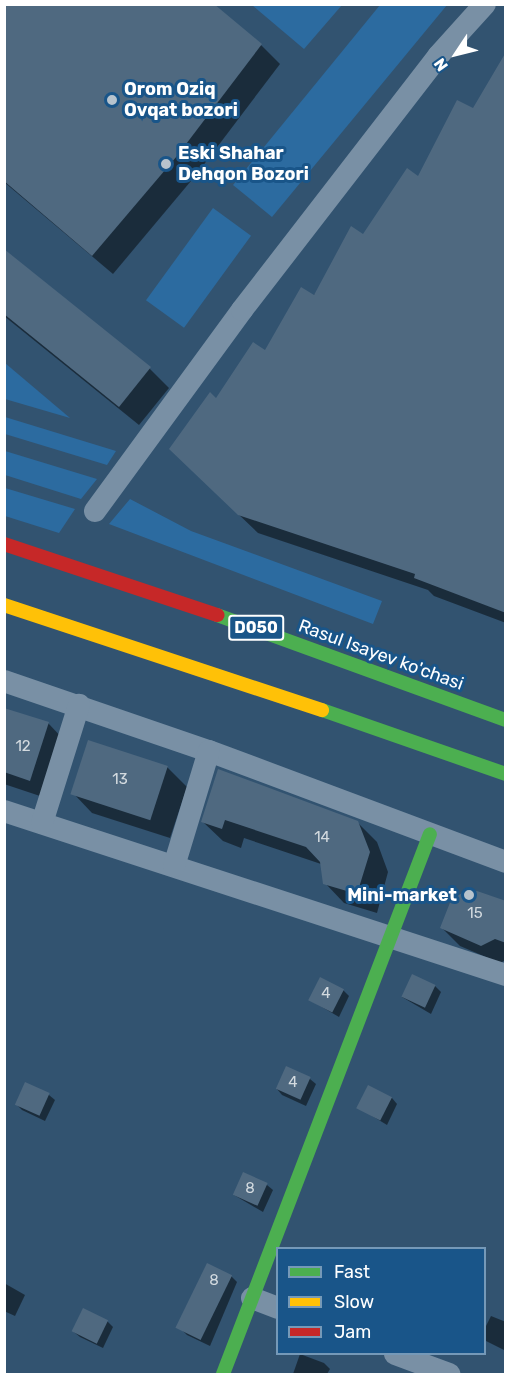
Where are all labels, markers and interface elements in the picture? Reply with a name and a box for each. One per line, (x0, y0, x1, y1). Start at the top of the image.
north arrow (426, 24, 486, 84)
text: N (430, 54, 452, 75)
place label: Orom Oziq Ovqat bozori (124, 79, 238, 122)
marker: Orom Oziq Ovqat bozori (105, 93, 119, 107)
place label: Eski Shahar Dehqon Bozori (178, 143, 309, 186)
marker: Eski Shahar Dehqon Bozori (159, 157, 173, 171)
road number: D050 (228, 615, 284, 641)
street label: Rasul Isayev ko'chasi (295, 615, 467, 695)
house number: 12 (15, 738, 31, 756)
house number: 13 (112, 771, 128, 789)
house number: 14 (314, 829, 330, 847)
place label: Mini-market (347, 884, 457, 906)
marker: Mini-market (462, 888, 476, 902)
house number: 15 (467, 905, 483, 923)
house number: 4 (321, 985, 331, 1003)
house number: 4 (288, 1074, 298, 1092)
house number: 8 (245, 1180, 255, 1198)
legend (276, 1247, 486, 1355)
text: Fast (334, 1261, 370, 1283)
house number: 8 (209, 1272, 219, 1290)
text: Slow (334, 1291, 374, 1313)
text: Jam (334, 1321, 371, 1343)

